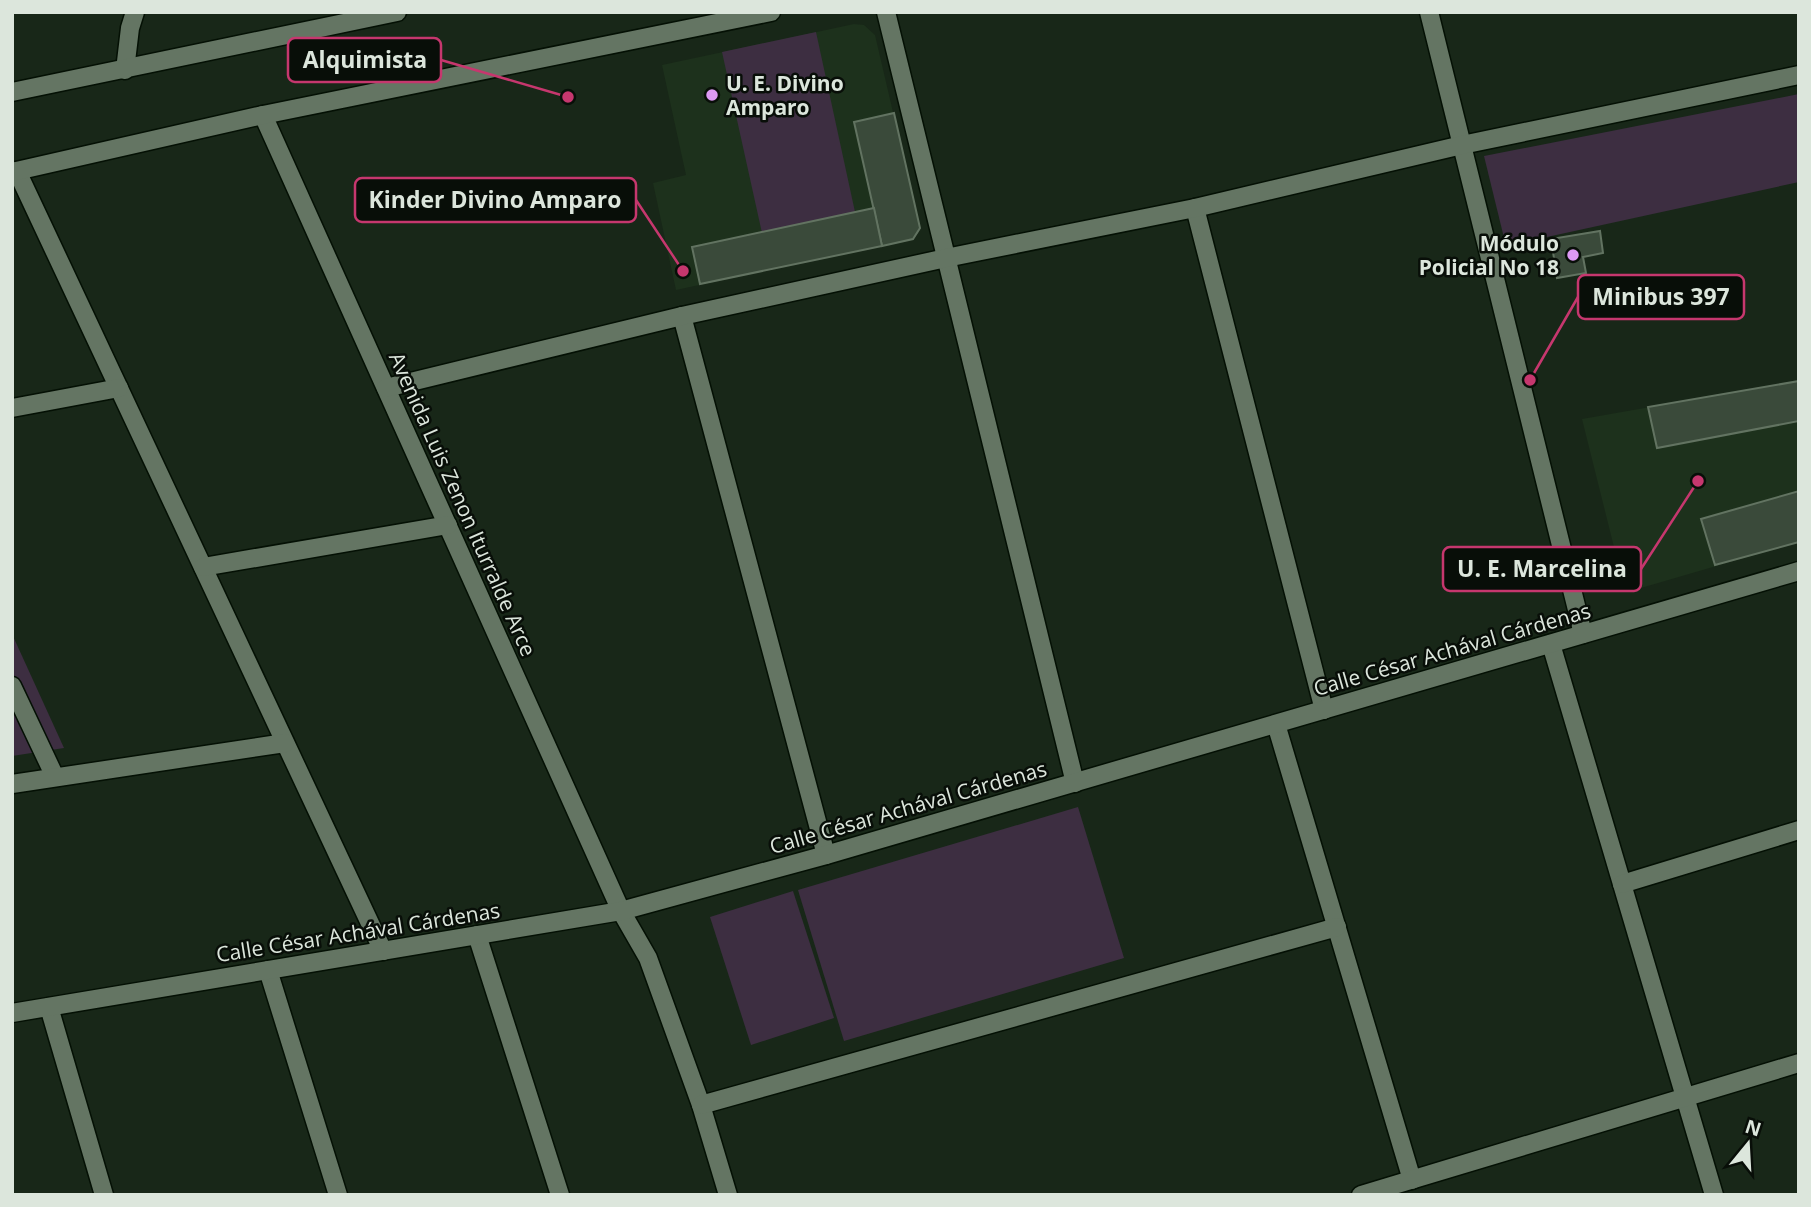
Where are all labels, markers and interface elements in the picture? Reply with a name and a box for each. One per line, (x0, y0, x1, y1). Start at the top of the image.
callout: Alquimista (288, 38, 441, 82)
text: Alquimista (303, 43, 427, 75)
place label: U. E. Divino Amparo (726, 69, 844, 121)
marker: U. E. Divino Amparo (704, 87, 720, 103)
callout: Kinder Divino Amparo (355, 178, 636, 222)
text: Kinder Divino Amparo (368, 183, 622, 215)
place label: Módulo Policial No 18 (1419, 229, 1559, 281)
marker: Módulo Policial No 18 (1565, 247, 1581, 263)
callout: Minibus 397 (1578, 275, 1744, 319)
text: Minibus 397 (1592, 280, 1730, 312)
street label: Avenida Luis Zenon Iturralde Arce (383, 347, 543, 661)
callout: U. E. Marcelina (1443, 547, 1641, 591)
text: U. E. Marcelina (1457, 552, 1627, 584)
street label: Calle César Achával Cárdenas (1310, 596, 1594, 702)
street label: Calle César Achával Cárdenas (766, 754, 1050, 860)
street label: Calle César Achával Cárdenas (214, 896, 502, 968)
north arrow (1713, 1109, 1783, 1179)
text: N (1742, 1113, 1765, 1143)

